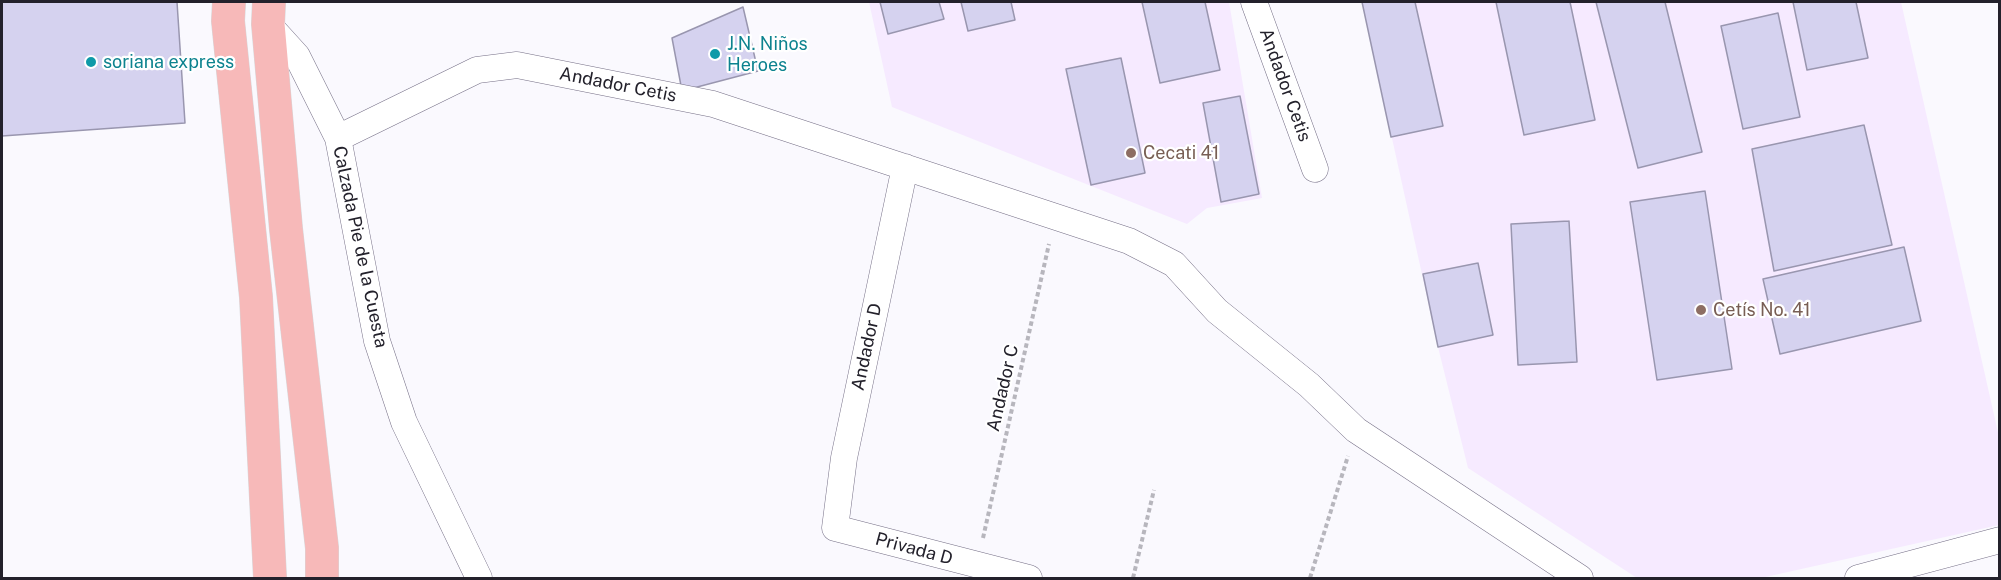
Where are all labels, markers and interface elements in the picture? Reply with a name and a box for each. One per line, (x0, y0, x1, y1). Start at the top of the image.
street label: Andador Cetis (1255, 25, 1315, 145)
place label: J.N. Niños Heroes (727, 33, 808, 76)
marker: J.N. Niños Heroes (708, 47, 722, 61)
place label: soriana express (103, 51, 234, 73)
marker: soriana express (84, 55, 98, 69)
street label: Andador Cetis (558, 63, 678, 107)
place label: Cecati 41 (1143, 142, 1219, 164)
street label: Calzada Pie de la Cuesta (328, 144, 392, 350)
marker: Cecati 41 (1124, 146, 1138, 160)
place label: Cetís No. 41 (1713, 299, 1811, 321)
street label: Andador D (847, 301, 887, 393)
marker: Cetís No. 41 (1694, 303, 1708, 317)
street label: Andador C (983, 342, 1023, 434)
street label: Privada D (873, 528, 955, 570)

